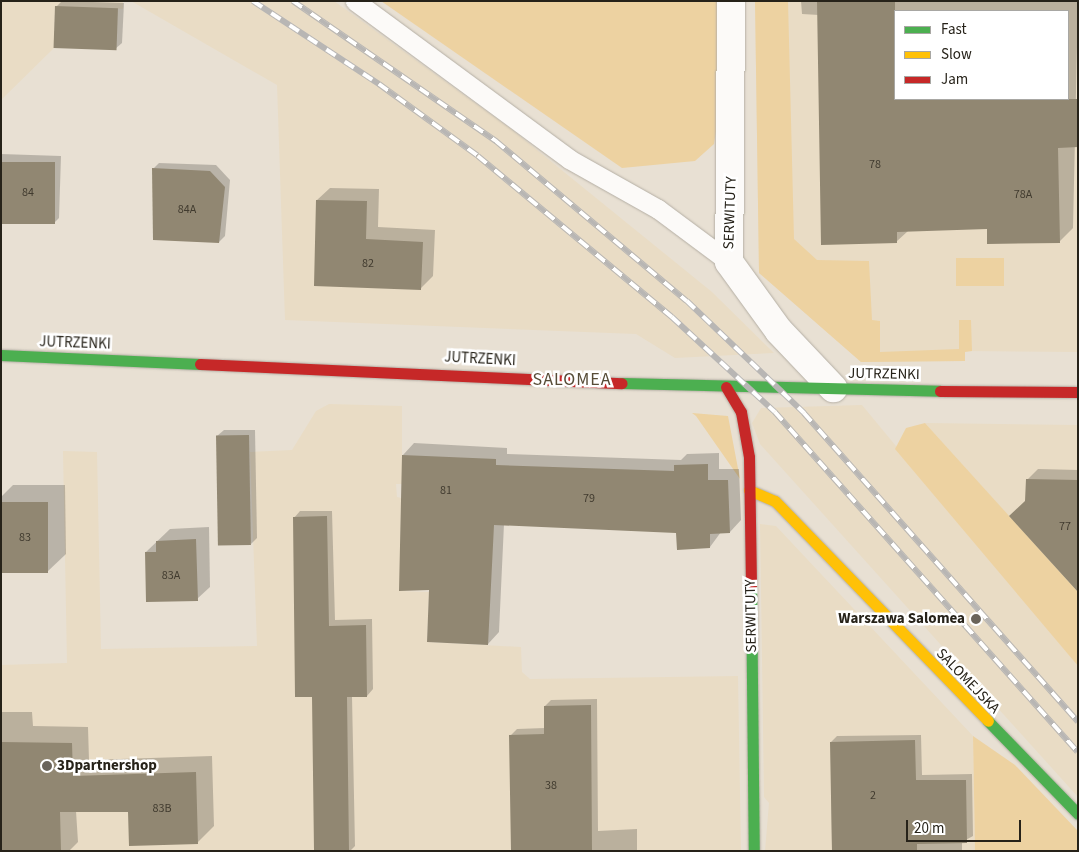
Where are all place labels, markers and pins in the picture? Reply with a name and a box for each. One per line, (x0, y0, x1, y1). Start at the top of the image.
place label: Warszawa Salomea (838, 610, 965, 628)
marker: Warszawa Salomea (969, 612, 983, 626)
place label: 3Dpartnershop (57, 757, 157, 775)
marker: 3Dpartnershop (41, 760, 53, 772)

